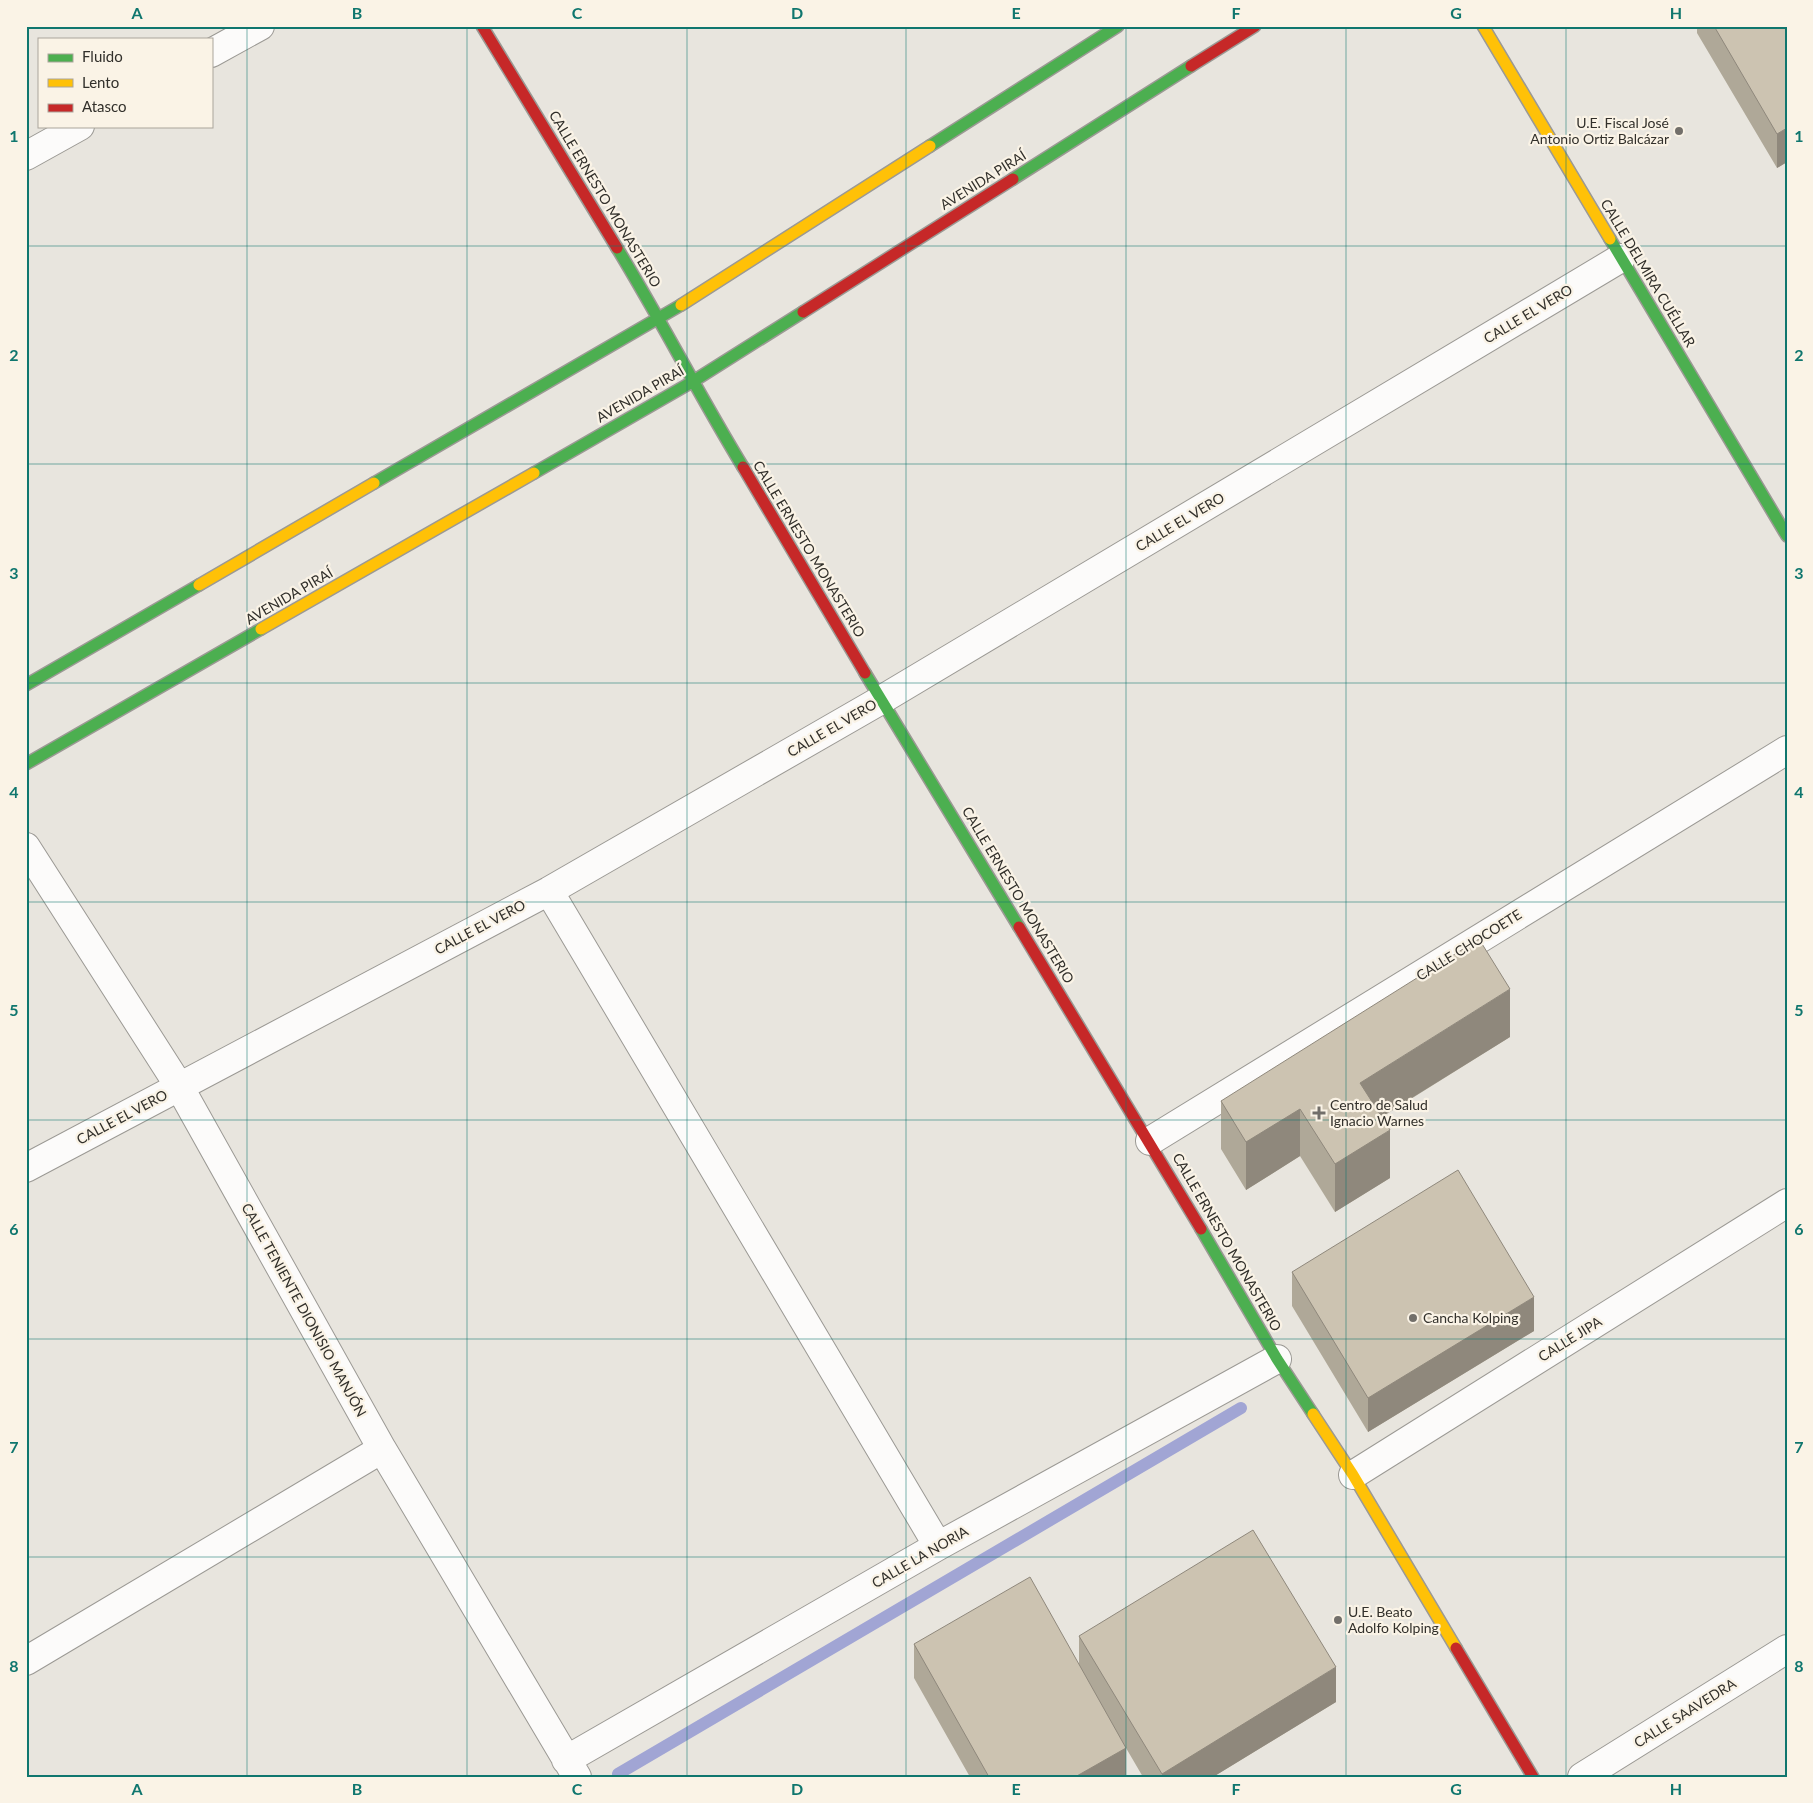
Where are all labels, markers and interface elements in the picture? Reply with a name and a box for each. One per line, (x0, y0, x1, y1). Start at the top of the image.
text: A (130, 3, 143, 22)
text: B (352, 3, 362, 22)
text: C (572, 3, 583, 22)
text: D (791, 3, 803, 22)
text: E (1011, 3, 1021, 22)
text: F (1231, 3, 1241, 22)
text: G (1450, 3, 1462, 22)
text: H (1670, 3, 1682, 22)
legend (38, 38, 212, 128)
text: Fluido (82, 47, 123, 65)
text: Lento (82, 73, 119, 91)
text: Atasco (82, 97, 127, 115)
street label: CALLE ERNESTO MONASTERIO (546, 107, 665, 290)
place label: U.E. Fiscal José Antonio Ortiz Balcázar (1530, 114, 1669, 147)
marker: U.E. Fiscal José Antonio Ortiz Balcázar (1673, 125, 1685, 137)
text: 1 (9, 126, 19, 145)
text: 1 (1794, 126, 1804, 145)
street label: AVENIDA PIRAÍ (937, 146, 1030, 213)
street label: CALLE DELMIRA CUÉLLAR (1598, 196, 1699, 350)
street label: CALLE EL VERO (1480, 280, 1575, 347)
text: 2 (9, 345, 19, 364)
text: 2 (1794, 345, 1804, 364)
street label: AVENIDA PIRAÍ (593, 361, 688, 426)
street label: CALLE ERNESTO MONASTERIO (750, 457, 869, 640)
street label: CALLE EL VERO (1132, 488, 1227, 555)
text: 3 (9, 563, 19, 582)
street label: AVENIDA PIRAÍ (242, 563, 337, 628)
text: 3 (1794, 563, 1804, 582)
street label: CALLE EL VERO (784, 695, 879, 760)
text: 4 (9, 782, 19, 801)
text: 4 (1794, 782, 1804, 801)
street label: CALLE ERNESTO MONASTERIO (959, 803, 1078, 986)
street label: CALLE EL VERO (432, 896, 528, 958)
street label: CALLE CHOCOETE (1413, 905, 1525, 984)
text: 5 (9, 1000, 19, 1019)
text: 5 (1794, 1000, 1804, 1019)
street label: CALLE EL VERO (74, 1086, 170, 1148)
place label: Centro de Salud Ignacio Warnes (1330, 1096, 1428, 1129)
marker: Centro de Salud Ignacio Warnes (1312, 1106, 1326, 1120)
street label: CALLE ERNESTO MONASTERIO (1169, 1150, 1286, 1334)
street label: CALLE TENIENTE DIONISIO MANJÓN (238, 1200, 370, 1420)
text: 6 (9, 1219, 19, 1238)
text: 6 (1794, 1219, 1804, 1238)
place label: Cancha Kolping (1423, 1309, 1518, 1326)
marker: Cancha Kolping (1407, 1312, 1419, 1324)
street label: CALLE JIPA (1535, 1312, 1605, 1365)
text: 7 (9, 1437, 19, 1456)
text: 7 (1794, 1437, 1804, 1456)
street label: CALLE LA NORIA (868, 1522, 972, 1591)
place label: U.E. Beato Adolfo Kolping (1348, 1603, 1439, 1636)
marker: U.E. Beato Adolfo Kolping (1332, 1614, 1344, 1626)
text: 8 (9, 1656, 19, 1675)
text: 8 (1794, 1656, 1804, 1675)
street label: CALLE SAAVEDRA (1631, 1674, 1739, 1751)
text: A (130, 1779, 143, 1798)
text: B (352, 1779, 362, 1798)
text: C (572, 1779, 583, 1798)
text: D (791, 1779, 803, 1798)
text: E (1011, 1779, 1021, 1798)
text: F (1231, 1779, 1241, 1798)
text: G (1450, 1779, 1462, 1798)
text: H (1670, 1779, 1682, 1798)

